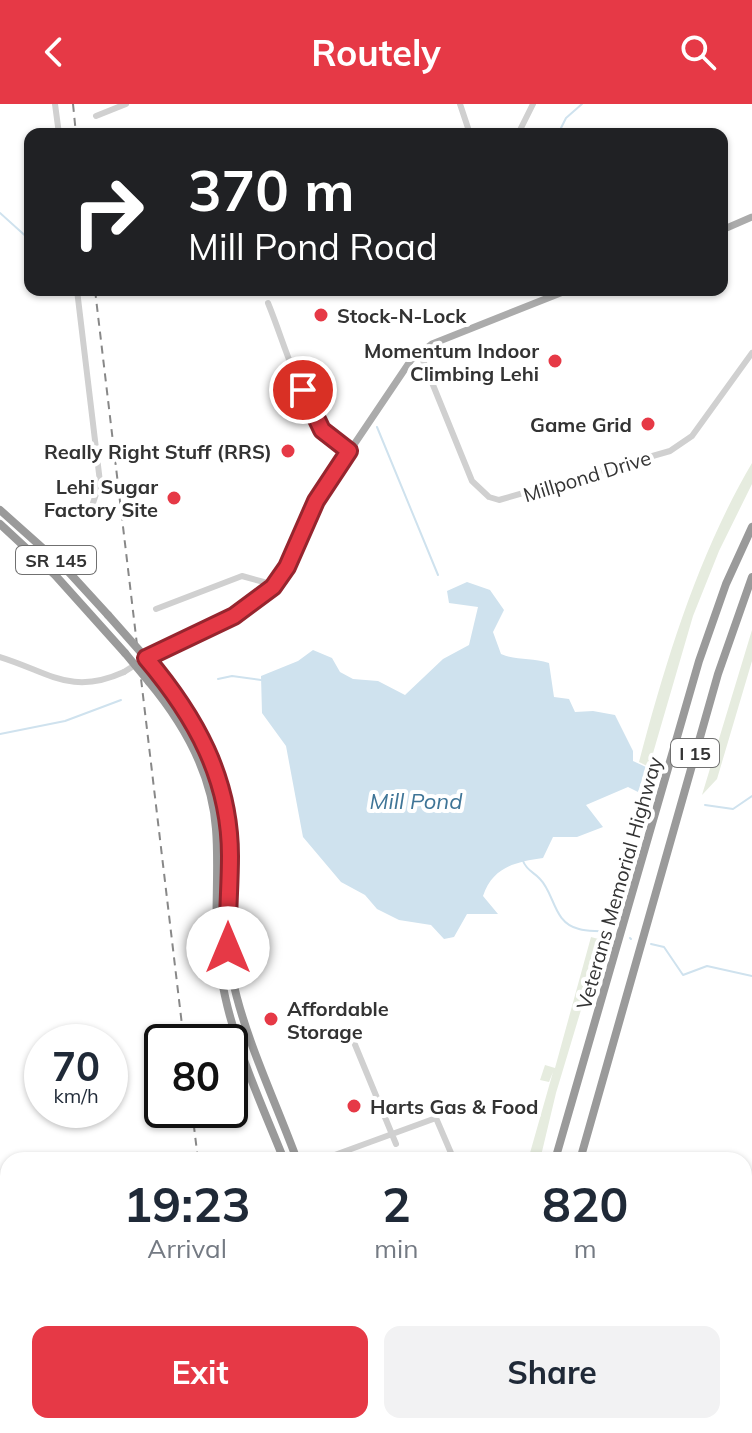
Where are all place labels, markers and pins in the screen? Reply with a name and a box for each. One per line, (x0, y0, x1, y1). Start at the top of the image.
place label: Stock-N-Lock (337, 303, 467, 328)
marker: Stock-N-Lock (312, 306, 330, 324)
place label: Momentum Indoor Climbing Lehi (364, 338, 539, 386)
marker: Momentum Indoor Climbing Lehi (546, 352, 564, 370)
pin (269, 356, 337, 424)
place label: Game Grid (530, 412, 632, 437)
marker: Game Grid (639, 415, 657, 433)
place label: Really Right Stuff (RRS) (44, 439, 272, 464)
marker: Really Right Stuff (RRS) (279, 442, 297, 460)
place label: Lehi Sugar Factory Site (44, 474, 158, 522)
marker: Lehi Sugar Factory Site (165, 489, 183, 507)
place label: Affordable Storage (287, 996, 389, 1044)
marker: Affordable Storage (262, 1010, 280, 1028)
place label: Harts Gas & Food (370, 1094, 538, 1119)
marker: Harts Gas & Food (345, 1097, 363, 1115)

